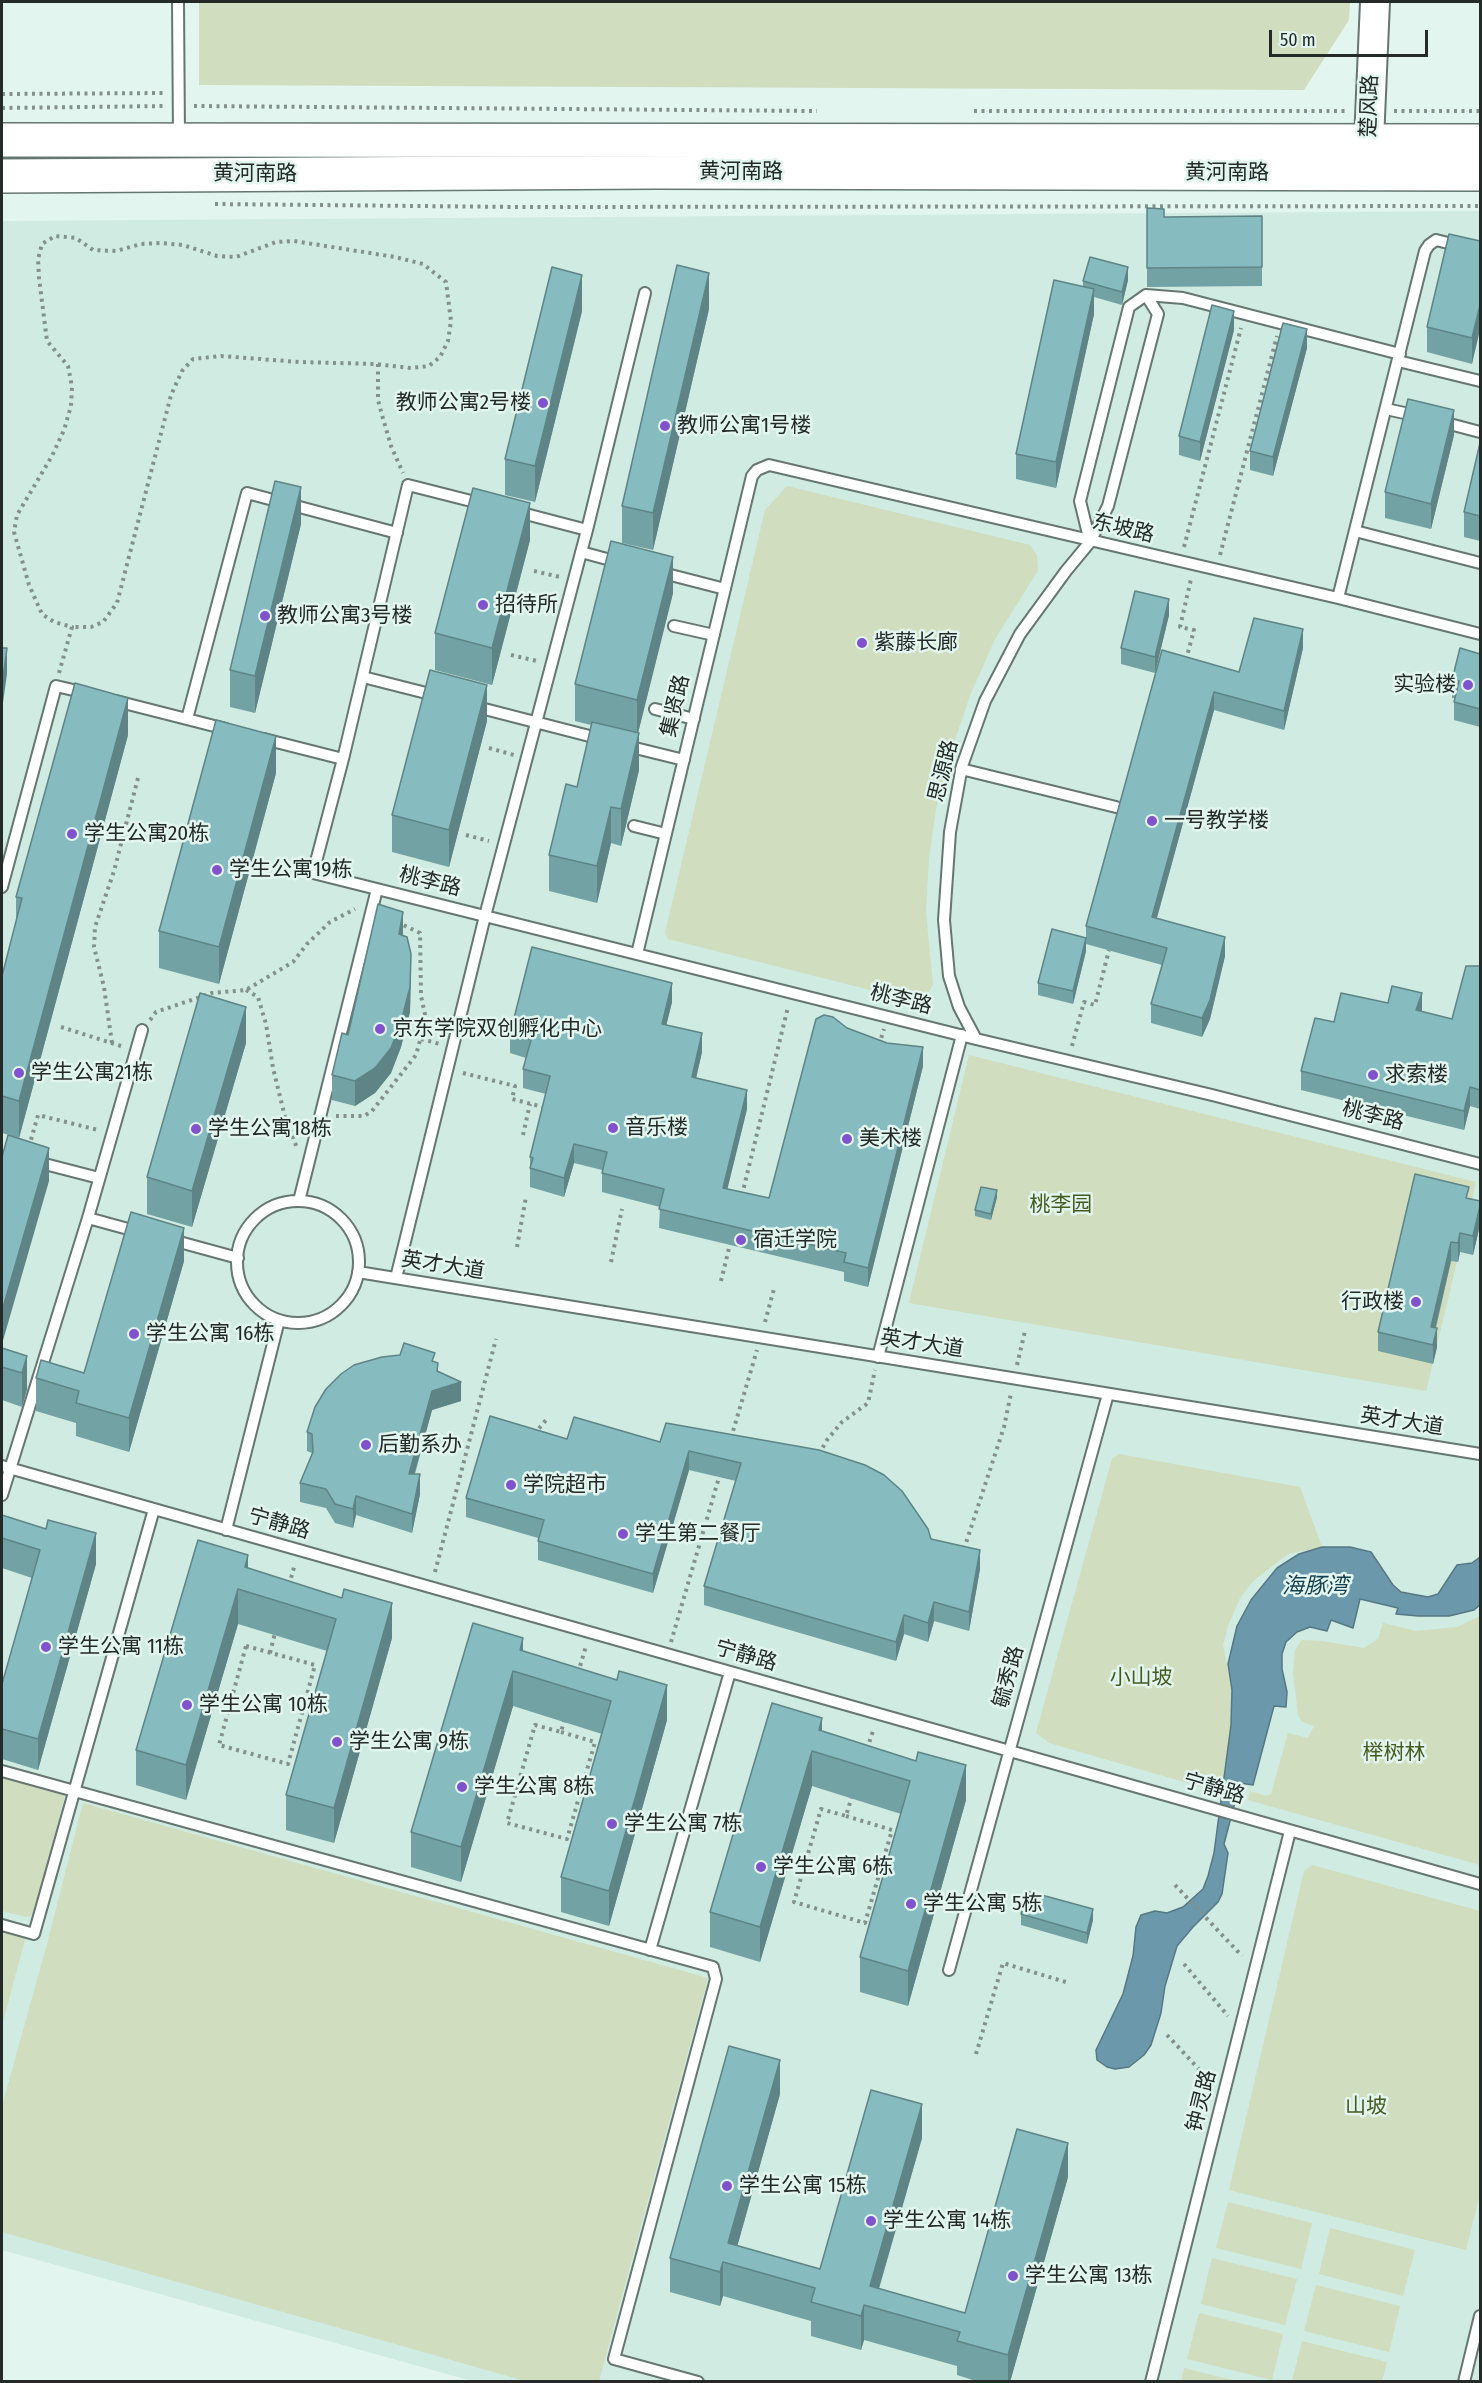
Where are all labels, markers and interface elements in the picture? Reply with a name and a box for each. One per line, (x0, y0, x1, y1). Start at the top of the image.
scale bar (1272, 18, 1431, 56)
text: 50 m (1280, 29, 1316, 51)
street label: 楚风路 (1356, 74, 1384, 138)
street label: 黄河南路 (699, 159, 783, 185)
street label: 黄河南路 (1185, 160, 1269, 186)
street label: 黄河南路 (213, 161, 297, 187)
place label: 教师公寓2号楼 (396, 390, 531, 416)
marker: 教师公寓2号楼 (536, 396, 550, 410)
place label: 教师公寓1号楼 (677, 413, 811, 439)
marker: 教师公寓1号楼 (658, 419, 672, 433)
street label: 东坡路 (1089, 510, 1157, 548)
place label: 招待所 (495, 592, 558, 618)
marker: 招待所 (476, 598, 490, 612)
place label: 教师公寓3号楼 (277, 603, 412, 629)
marker: 教师公寓3号楼 (258, 609, 272, 623)
place label: 紫藤长廊 (874, 630, 958, 656)
marker: 紫藤长廊 (855, 636, 869, 650)
street label: 集贤路 (657, 672, 695, 740)
place label: 实验楼 (1393, 672, 1456, 698)
marker: 实验楼 (1461, 678, 1475, 692)
street label: 思源路 (924, 737, 964, 805)
place label: 一号教学楼 (1164, 808, 1269, 834)
marker: 一号教学楼 (1145, 814, 1159, 828)
place label: 学生公寓20栋 (84, 821, 209, 847)
marker: 学生公寓20栋 (65, 827, 79, 841)
place label: 学生公寓19栋 (229, 857, 352, 883)
street label: 桃李路 (396, 862, 464, 902)
marker: 学生公寓19栋 (210, 863, 224, 877)
street label: 桃李路 (867, 980, 935, 1020)
place label: 京东学院双创孵化中心 (392, 1016, 602, 1042)
marker: 京东学院双创孵化中心 (373, 1022, 387, 1036)
place label: 学生公寓21栋 (31, 1060, 153, 1086)
place label: 求索楼 (1385, 1062, 1448, 1088)
marker: 学生公寓21栋 (12, 1066, 26, 1080)
marker: 求索楼 (1366, 1068, 1380, 1082)
street label: 桃李路 (1339, 1096, 1407, 1136)
place label: 音乐楼 (625, 1115, 688, 1141)
place label: 学生公寓18栋 (208, 1116, 332, 1142)
marker: 音乐楼 (606, 1121, 620, 1135)
marker: 学生公寓18栋 (189, 1122, 203, 1136)
place label: 美术楼 (859, 1126, 922, 1152)
marker: 美术楼 (840, 1132, 854, 1146)
park label: 桃李园 (1030, 1192, 1092, 1218)
place label: 宿迁学院 (753, 1227, 837, 1253)
marker: 宿迁学院 (734, 1233, 748, 1247)
street label: 英才大道 (400, 1247, 486, 1285)
place label: 行政楼 (1341, 1289, 1404, 1315)
marker: 行政楼 (1409, 1295, 1423, 1309)
place label: 学生公寓 16栋 (146, 1321, 275, 1347)
street label: 英才大道 (879, 1325, 965, 1363)
marker: 学生公寓 16栋 (127, 1327, 141, 1341)
street label: 英才大道 (1359, 1403, 1445, 1441)
place label: 后勤系办 (378, 1432, 462, 1458)
marker: 后勤系办 (359, 1438, 373, 1452)
place label: 学院超市 (523, 1472, 607, 1498)
marker: 学院超市 (504, 1478, 518, 1492)
street label: 宁静路 (245, 1503, 313, 1545)
place label: 学生第二餐厅 (635, 1521, 761, 1547)
marker: 学生第二餐厅 (616, 1527, 630, 1541)
water label: 海豚湾 (1282, 1574, 1348, 1600)
place label: 学生公寓 11栋 (58, 1634, 184, 1660)
street label: 宁静路 (712, 1635, 780, 1677)
marker: 学生公寓 11栋 (39, 1640, 53, 1654)
street label: 毓秀路 (989, 1643, 1029, 1711)
park label: 小山坡 (1110, 1665, 1172, 1691)
place label: 学生公寓 10栋 (199, 1692, 328, 1718)
marker: 学生公寓 10栋 (180, 1698, 194, 1712)
place label: 学生公寓 9栋 (349, 1729, 469, 1755)
marker: 学生公寓 9栋 (330, 1735, 344, 1749)
park label: 榉树林 (1363, 1740, 1425, 1766)
street label: 宁静路 (1180, 1768, 1248, 1810)
place label: 学生公寓 8栋 (474, 1774, 594, 1800)
marker: 学生公寓 8栋 (455, 1780, 469, 1794)
place label: 学生公寓 7栋 (624, 1811, 742, 1837)
marker: 学生公寓 7栋 (605, 1817, 619, 1831)
place label: 学生公寓 6栋 (773, 1854, 893, 1880)
marker: 学生公寓 6栋 (754, 1860, 768, 1874)
place label: 学生公寓 5栋 (923, 1891, 1043, 1917)
marker: 学生公寓 5栋 (904, 1897, 918, 1911)
street label: 钟灵路 (1182, 2067, 1222, 2135)
park label: 山坡 (1345, 2094, 1387, 2120)
place label: 学生公寓 15栋 (739, 2173, 867, 2199)
marker: 学生公寓 15栋 (720, 2179, 734, 2193)
place label: 学生公寓 14栋 (883, 2208, 1011, 2234)
marker: 学生公寓 14栋 (864, 2214, 878, 2228)
place label: 学生公寓 13栋 (1025, 2263, 1153, 2289)
marker: 学生公寓 13栋 (1006, 2269, 1020, 2283)

